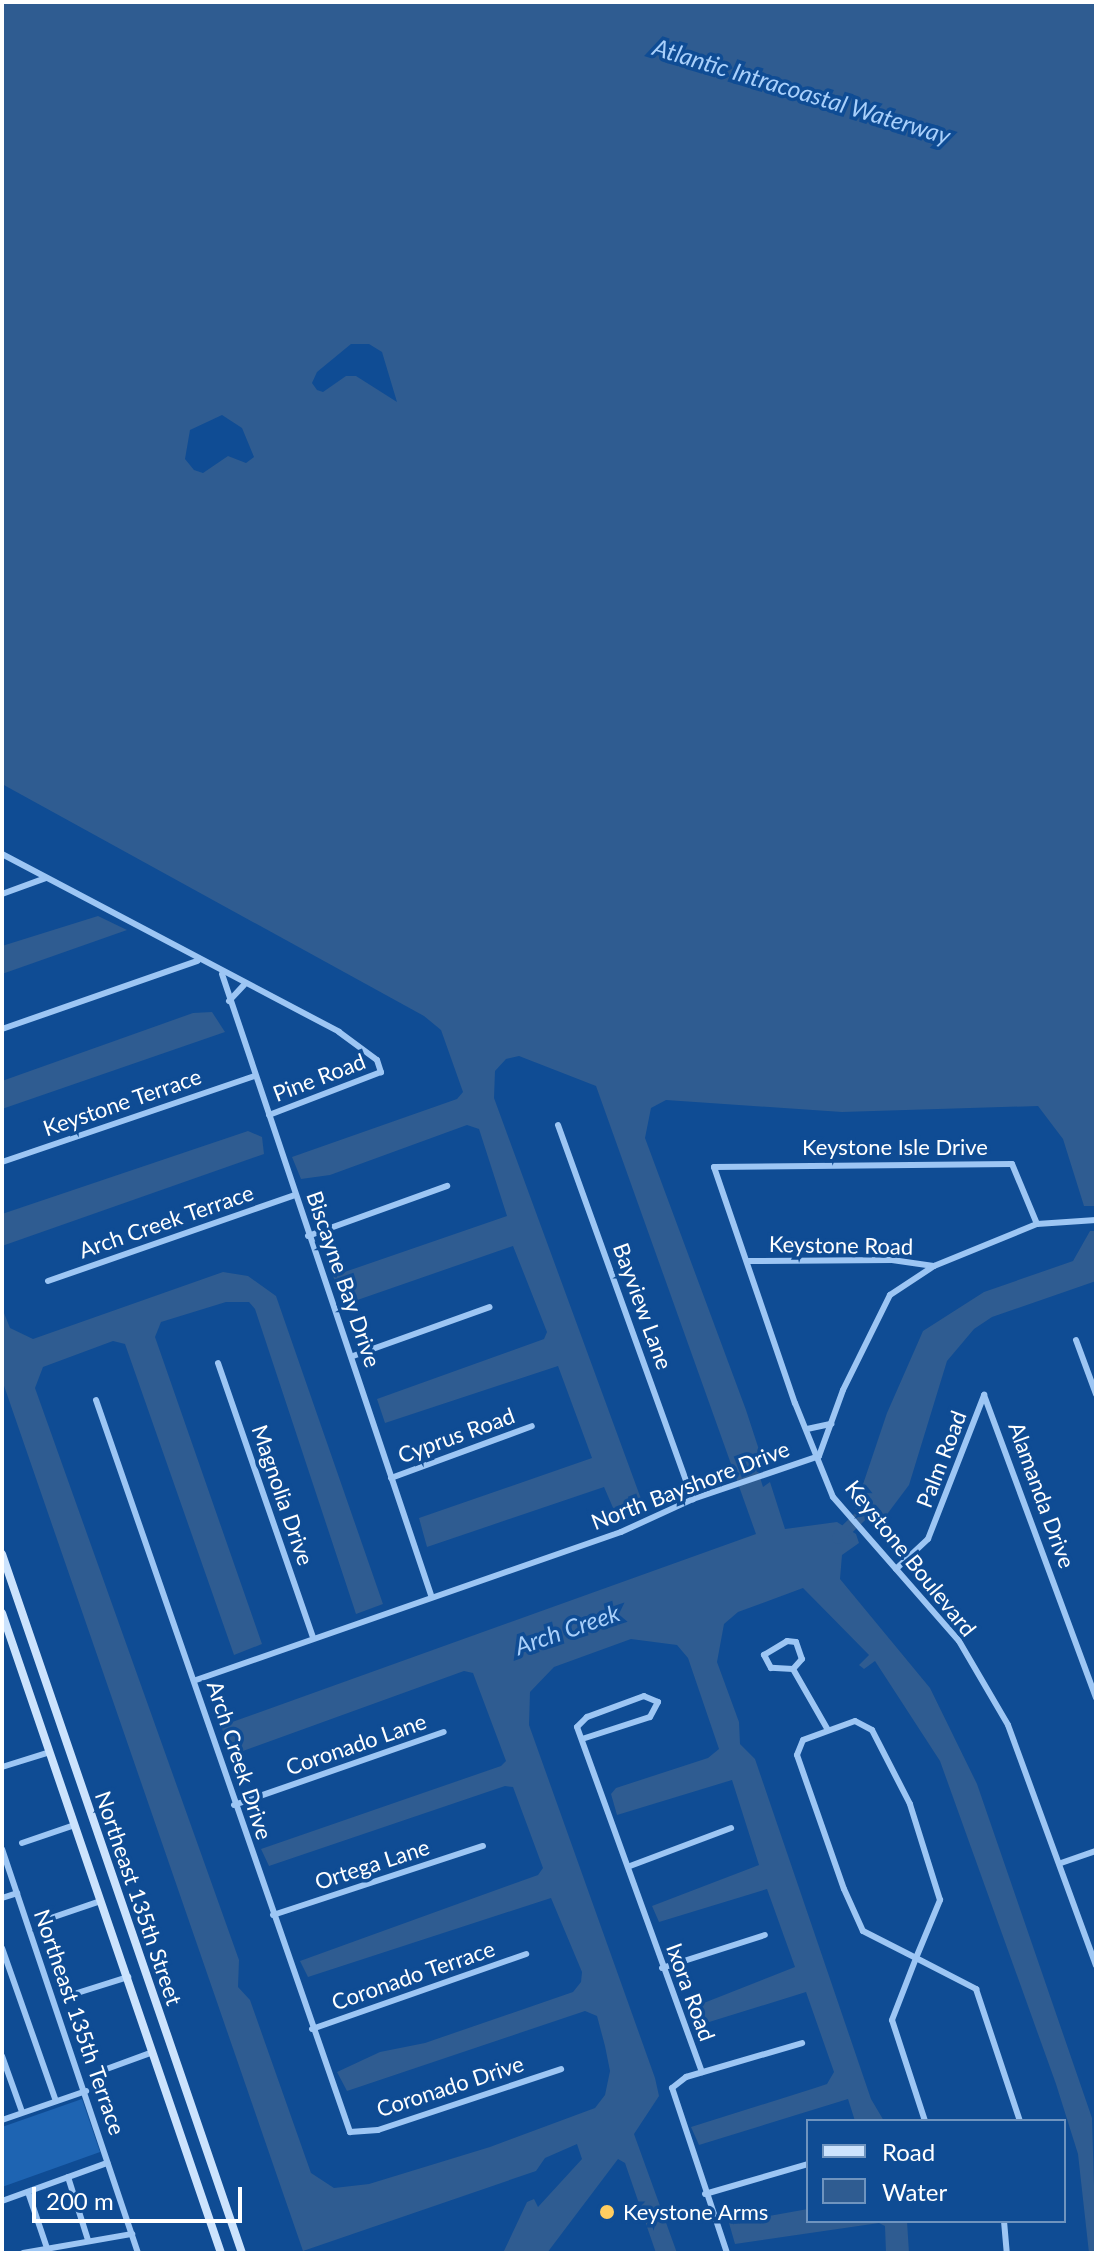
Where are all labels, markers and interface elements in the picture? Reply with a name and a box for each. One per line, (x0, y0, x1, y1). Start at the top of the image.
water label: Atlantic Intracoastal Waterway (650, 32, 954, 150)
street label: Pine Road (269, 1047, 369, 1107)
street label: Keystone Terrace (39, 1062, 205, 1142)
street label: Keystone Isle Drive (802, 1134, 988, 1160)
street label: Arch Creek Terrace (75, 1179, 257, 1263)
street label: Biscayne Bay Drive (301, 1187, 387, 1371)
street label: Keystone Road (769, 1231, 913, 1259)
street label: Bayview Lane (608, 1239, 678, 1373)
street label: Cyprus Road (394, 1402, 518, 1468)
street label: Palm Road (910, 1407, 972, 1511)
street label: Alamanda Drive (1003, 1418, 1081, 1572)
street label: Magnolia Drive (247, 1421, 319, 1569)
street label: North Bayshore Drive (587, 1435, 793, 1535)
street label: Keystone Boulevard (840, 1475, 982, 1641)
water label: Arch Creek (511, 1598, 623, 1660)
street label: Arch Creek Drive (202, 1677, 278, 1843)
street label: Coronado Lane (282, 1708, 430, 1780)
street label: Northeast 135th Street (90, 1787, 188, 2009)
street label: Ortega Lane (311, 1833, 433, 1895)
street label: Northeast 135th Terrace (29, 1905, 131, 2139)
street label: Coronado Terrace (328, 1935, 498, 2015)
street label: Ixora Road (661, 1939, 721, 2045)
street label: Coronado Drive (373, 2050, 527, 2122)
legend (806, 2119, 1066, 2223)
text: Road (882, 2137, 935, 2166)
scale bar (36, 2171, 246, 2221)
text: Water (882, 2177, 947, 2206)
text: 200 m (46, 2186, 114, 2215)
place label: Keystone Arms (623, 2199, 769, 2225)
marker: Keystone Arms (598, 2203, 616, 2221)

